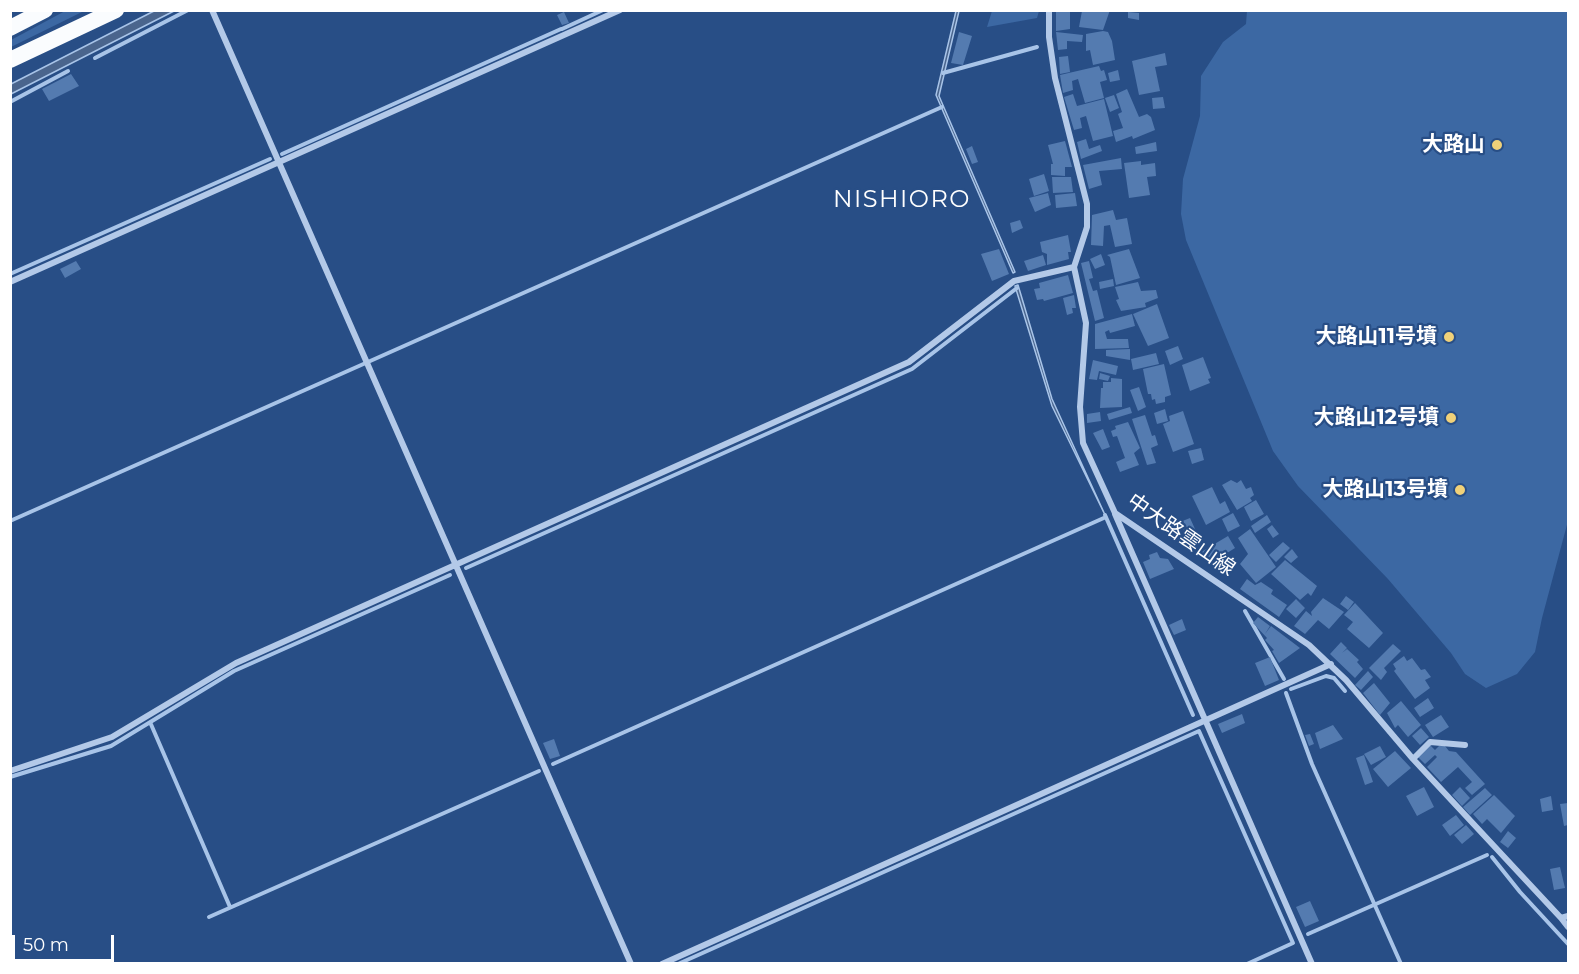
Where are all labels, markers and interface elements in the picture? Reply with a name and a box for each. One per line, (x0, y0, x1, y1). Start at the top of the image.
place label: 大路山 (1422, 132, 1485, 158)
marker: 大路山 (1490, 138, 1504, 152)
district label: NISHIORO (833, 186, 971, 214)
place label: 大路山11号墳 (1316, 324, 1437, 350)
marker: 大路山11号墳 (1442, 330, 1456, 344)
place label: 大路山12号墳 (1313, 405, 1439, 431)
marker: 大路山12号墳 (1444, 411, 1458, 425)
place label: 大路山13号墳 (1322, 477, 1448, 503)
marker: 大路山13号墳 (1453, 483, 1467, 497)
street label: 中大路雲山線 (1122, 489, 1240, 581)
scale bar (15, 923, 117, 961)
text: 50 m (23, 934, 69, 956)

